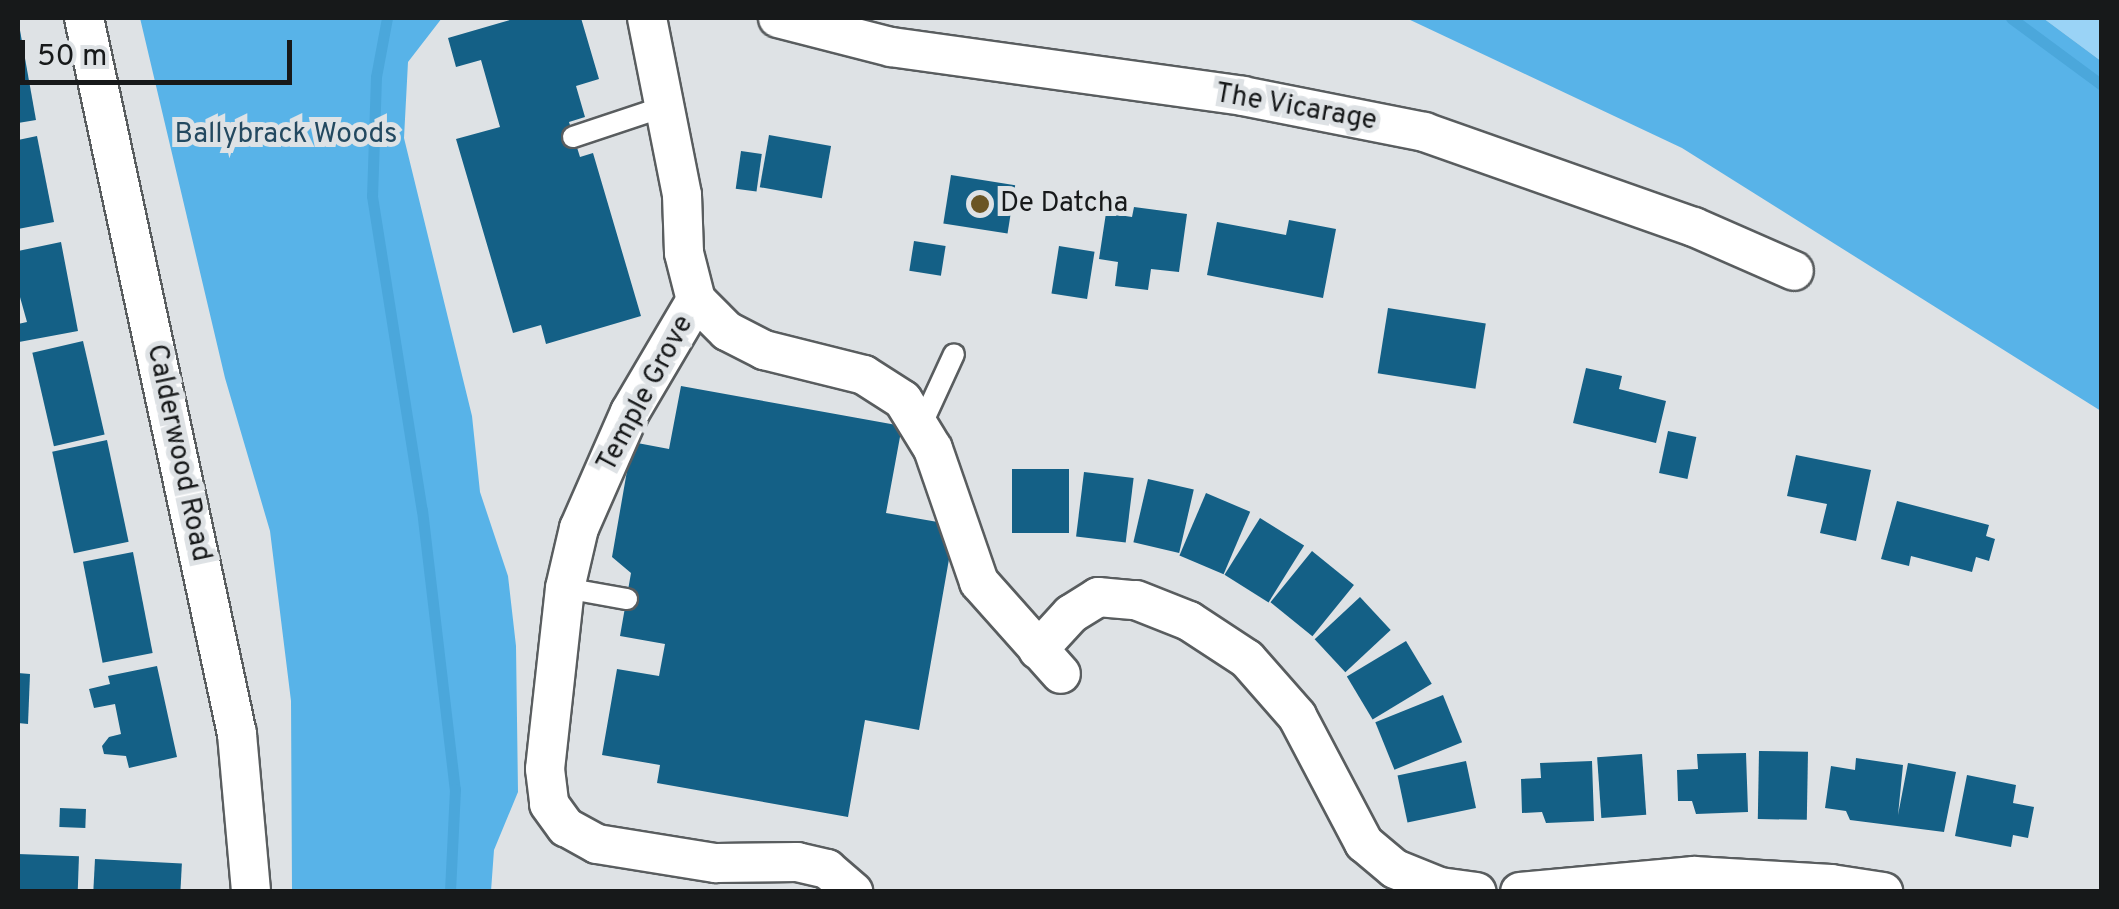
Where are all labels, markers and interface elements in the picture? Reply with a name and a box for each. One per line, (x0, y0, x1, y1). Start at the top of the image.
scale bar (25, 20, 298, 82)
text: 50 m (37, 39, 107, 76)
street label: The Vicarage (1212, 77, 1380, 139)
park label: Ballybrack Woods (174, 118, 398, 152)
place label: De Datcha (1000, 187, 1128, 221)
marker: De Datcha (969, 193, 991, 215)
street label: Temple Grove (591, 310, 701, 478)
street label: Calderwood Road (139, 341, 217, 565)

